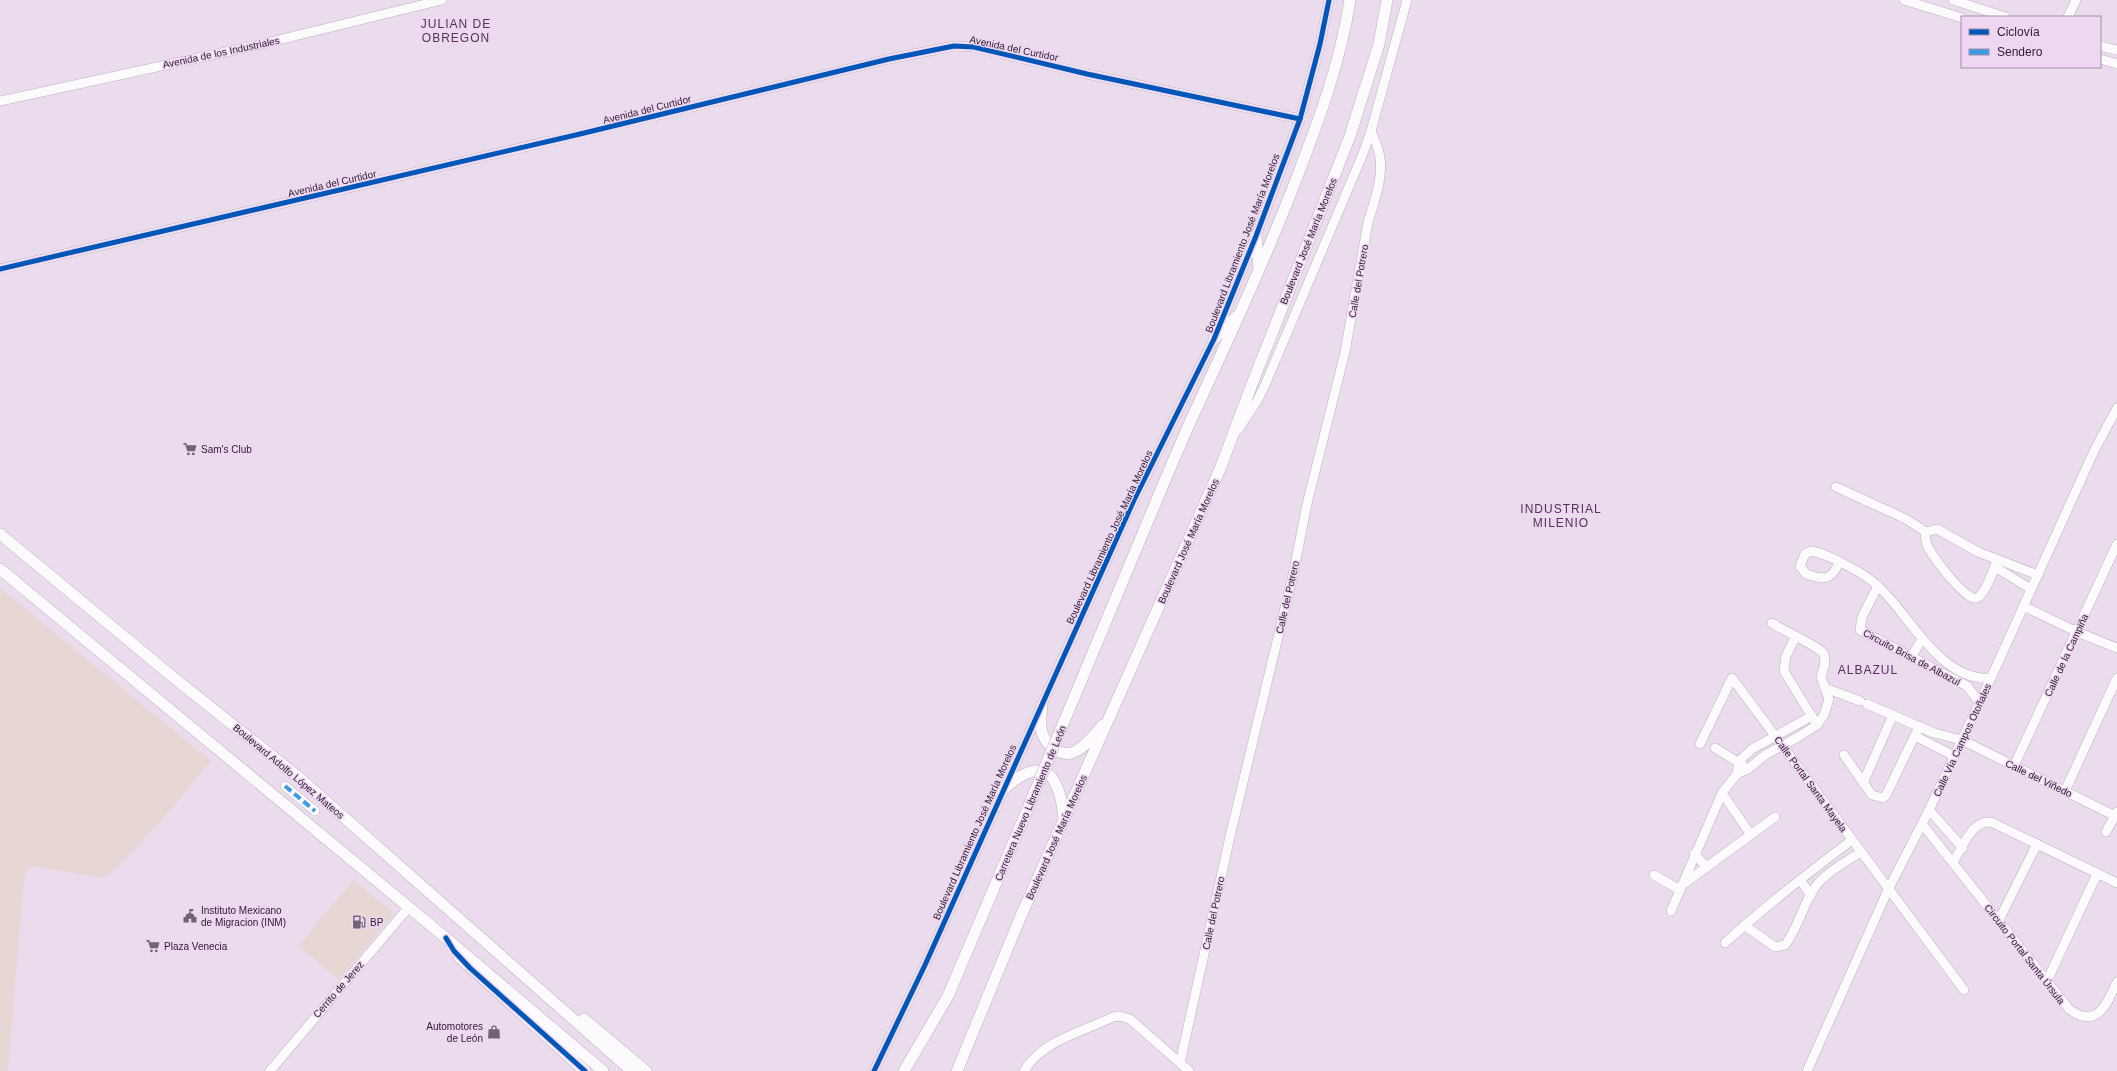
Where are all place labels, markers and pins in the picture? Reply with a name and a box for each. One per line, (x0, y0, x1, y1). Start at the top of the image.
supermarket icon: Sam's Club (182, 441, 198, 457)
place label: Sam's Club (201, 444, 252, 455)
place label: Instituto Mexicano de Migracion (INM) (201, 905, 286, 928)
public building icon: Instituto Mexicano de Migracion (INM) (182, 908, 198, 924)
fuel station icon: BP (351, 914, 367, 930)
place label: BP (370, 917, 384, 928)
supermarket icon: Plaza Venecia (145, 938, 161, 954)
place label: Plaza Venecia (164, 941, 228, 952)
place label: Automotores de León (426, 1021, 483, 1044)
shop icon: Automotores de León (486, 1024, 502, 1040)

